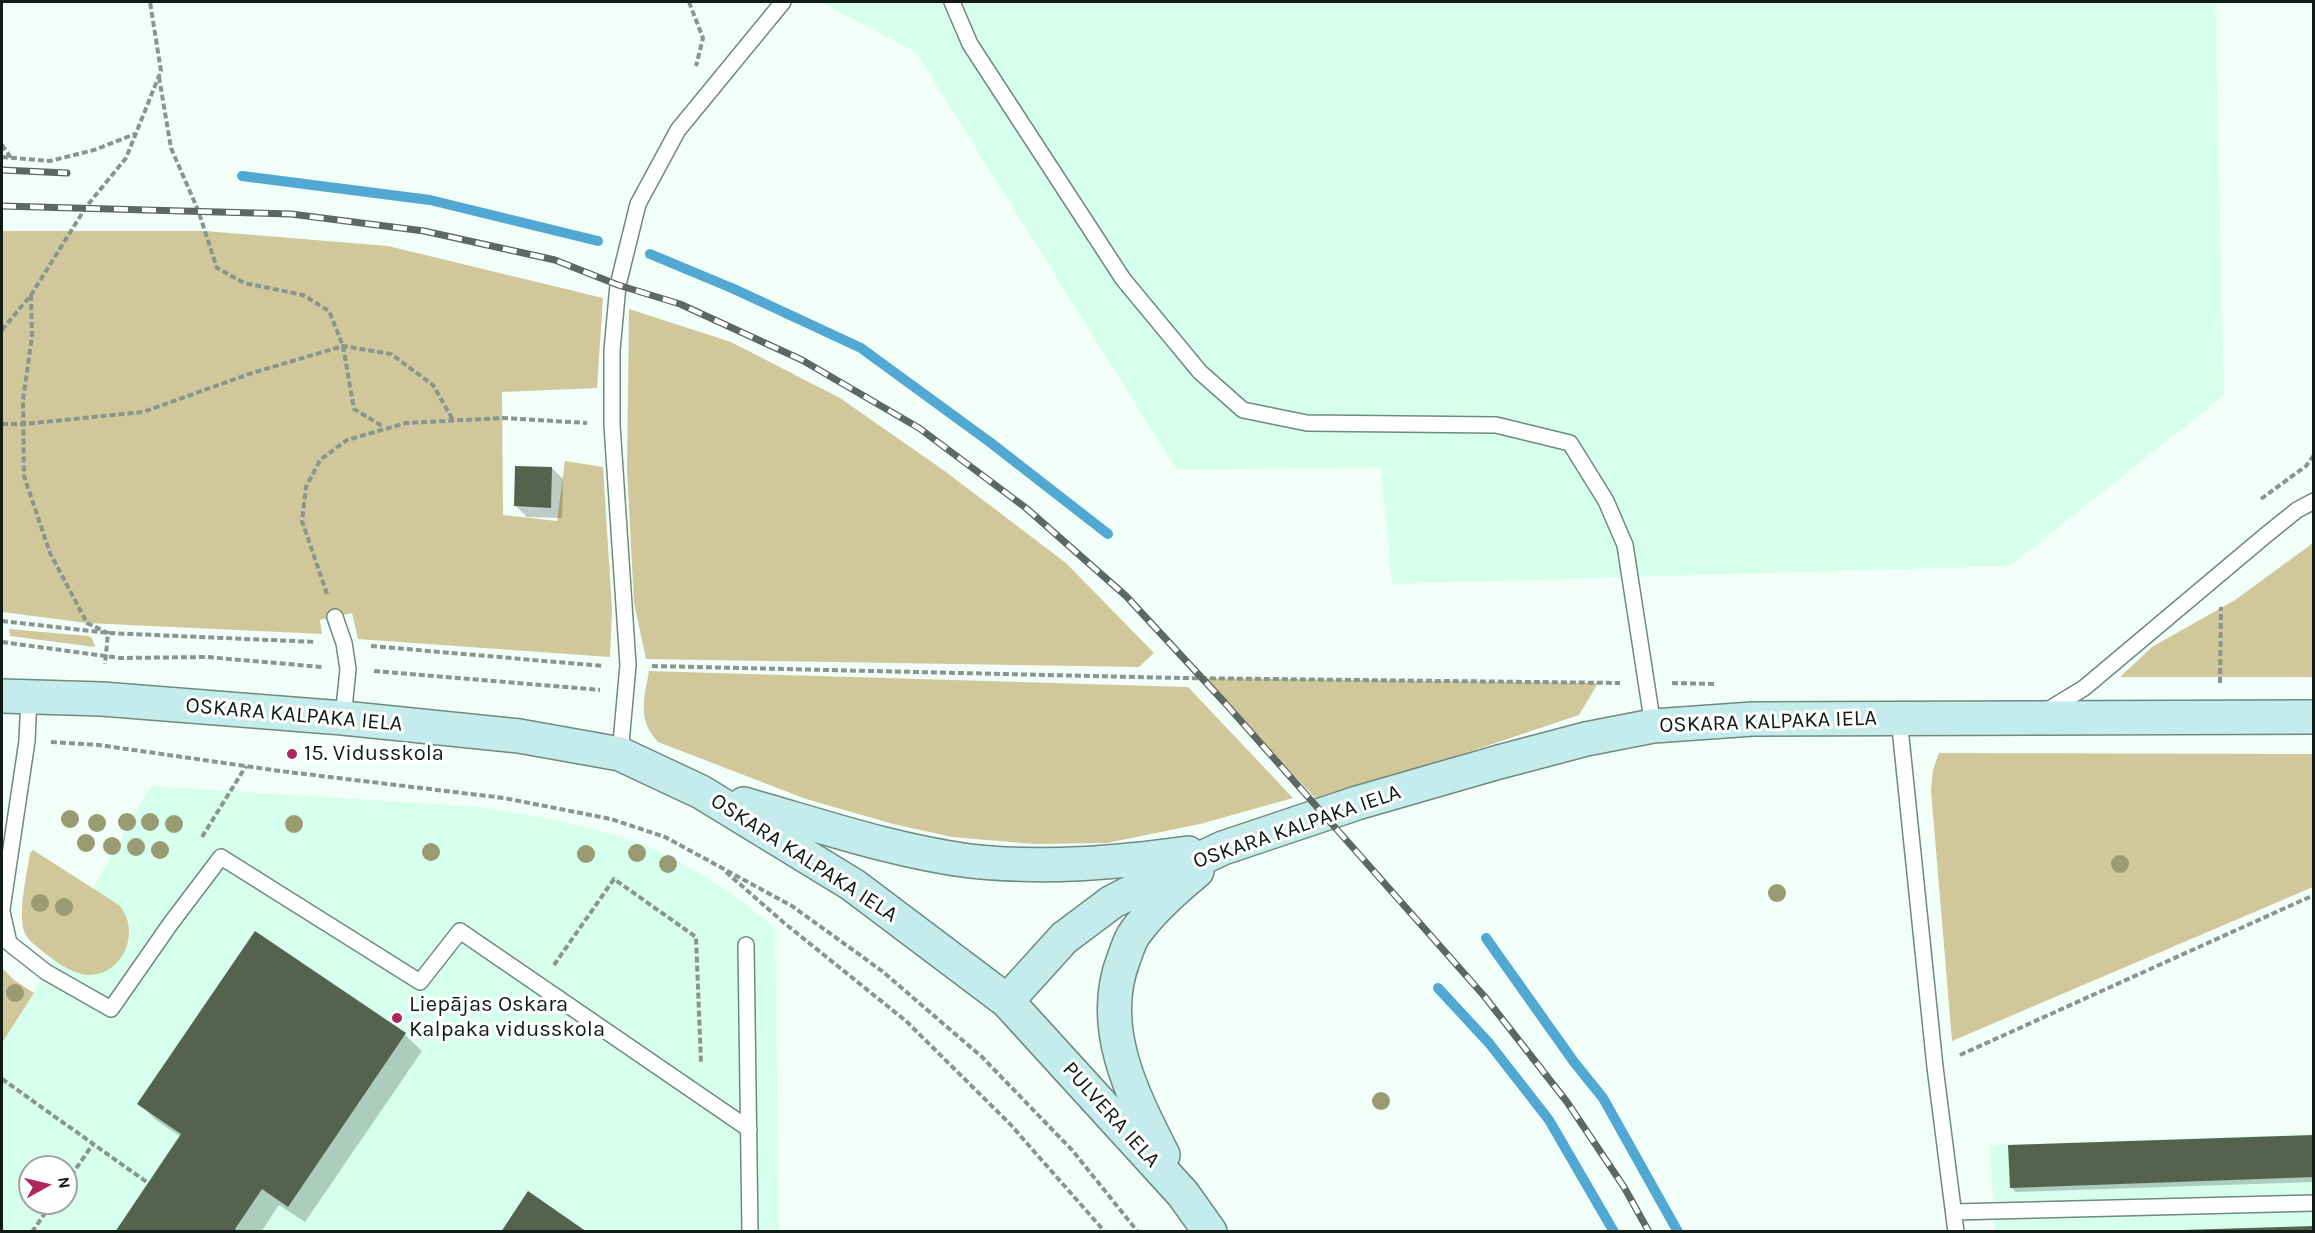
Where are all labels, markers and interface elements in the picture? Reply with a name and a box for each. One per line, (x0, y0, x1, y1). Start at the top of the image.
street label: OSKARA KALPAKA IELA (184, 692, 404, 738)
street label: OSKARA KALPAKA IELA (1659, 705, 1877, 739)
place label: 15. Vidusskola (304, 741, 444, 767)
marker: 15. Vidusskola (285, 747, 299, 761)
street label: OSKARA KALPAKA IELA (1190, 779, 1404, 875)
street label: OSKARA KALPAKA IELA (705, 788, 903, 928)
place label: Liepājas Oskara Kalpaka vidusskola (409, 992, 605, 1044)
marker: Liepājas Oskara Kalpaka vidusskola (390, 1011, 404, 1025)
street label: PULVERA IELA (1057, 1057, 1165, 1173)
north arrow (18, 1155, 78, 1215)
text: N (54, 1176, 75, 1190)

